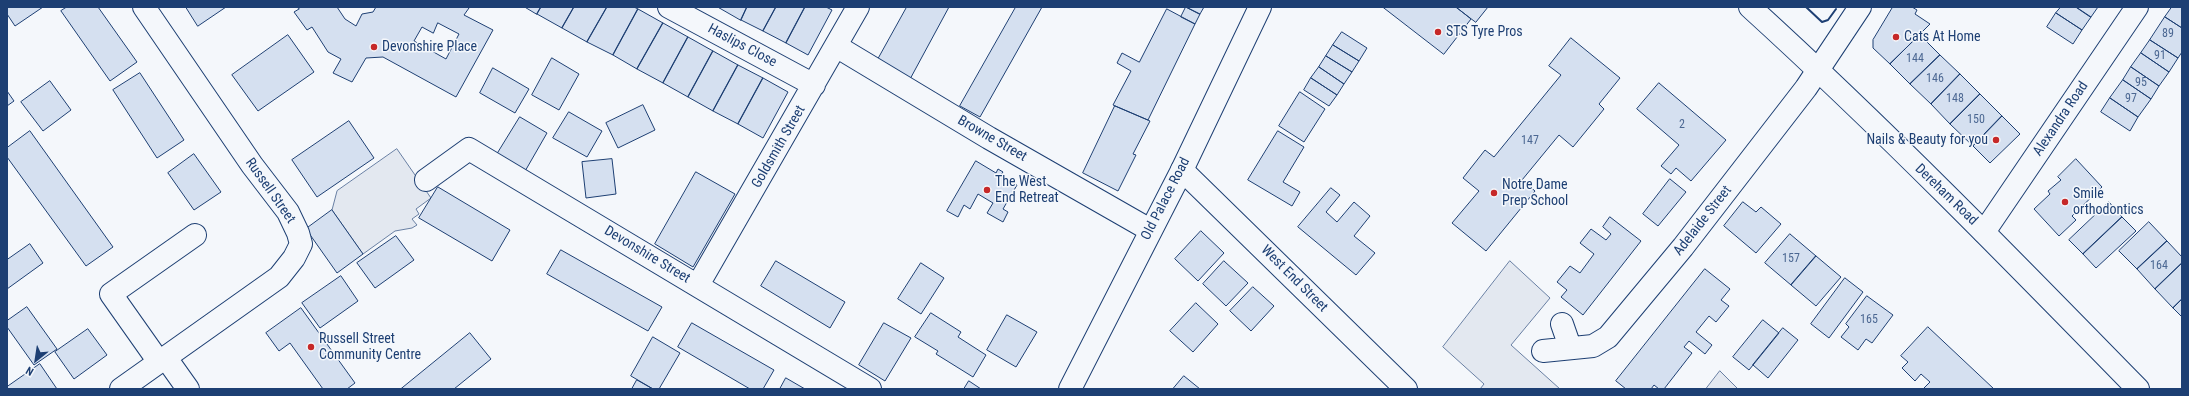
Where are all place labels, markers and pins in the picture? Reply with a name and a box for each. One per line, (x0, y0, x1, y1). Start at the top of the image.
place label: STS Tyre Pros (1446, 24, 1523, 40)
marker: STS Tyre Pros (1433, 27, 1443, 37)
place label: Cats At Home (1904, 29, 1981, 45)
marker: Cats At Home (1891, 32, 1901, 42)
place label: Devonshire Place (382, 39, 477, 55)
marker: Devonshire Place (369, 42, 379, 52)
place label: Nails & Beauty for you (1866, 132, 1988, 148)
marker: Nails & Beauty for you (1991, 135, 2001, 145)
place label: The West End Retreat (995, 174, 1059, 206)
place label: Notre Dame Prep School (1502, 177, 1568, 210)
marker: The West End Retreat (982, 185, 992, 195)
place label: Smile orthodontics (2073, 186, 2144, 218)
marker: Notre Dame Prep School (1489, 188, 1499, 198)
marker: Smile orthodontics (2060, 197, 2070, 207)
place label: Russell Street Community Centre (319, 331, 421, 364)
marker: Russell Street Community Centre (306, 342, 316, 352)

